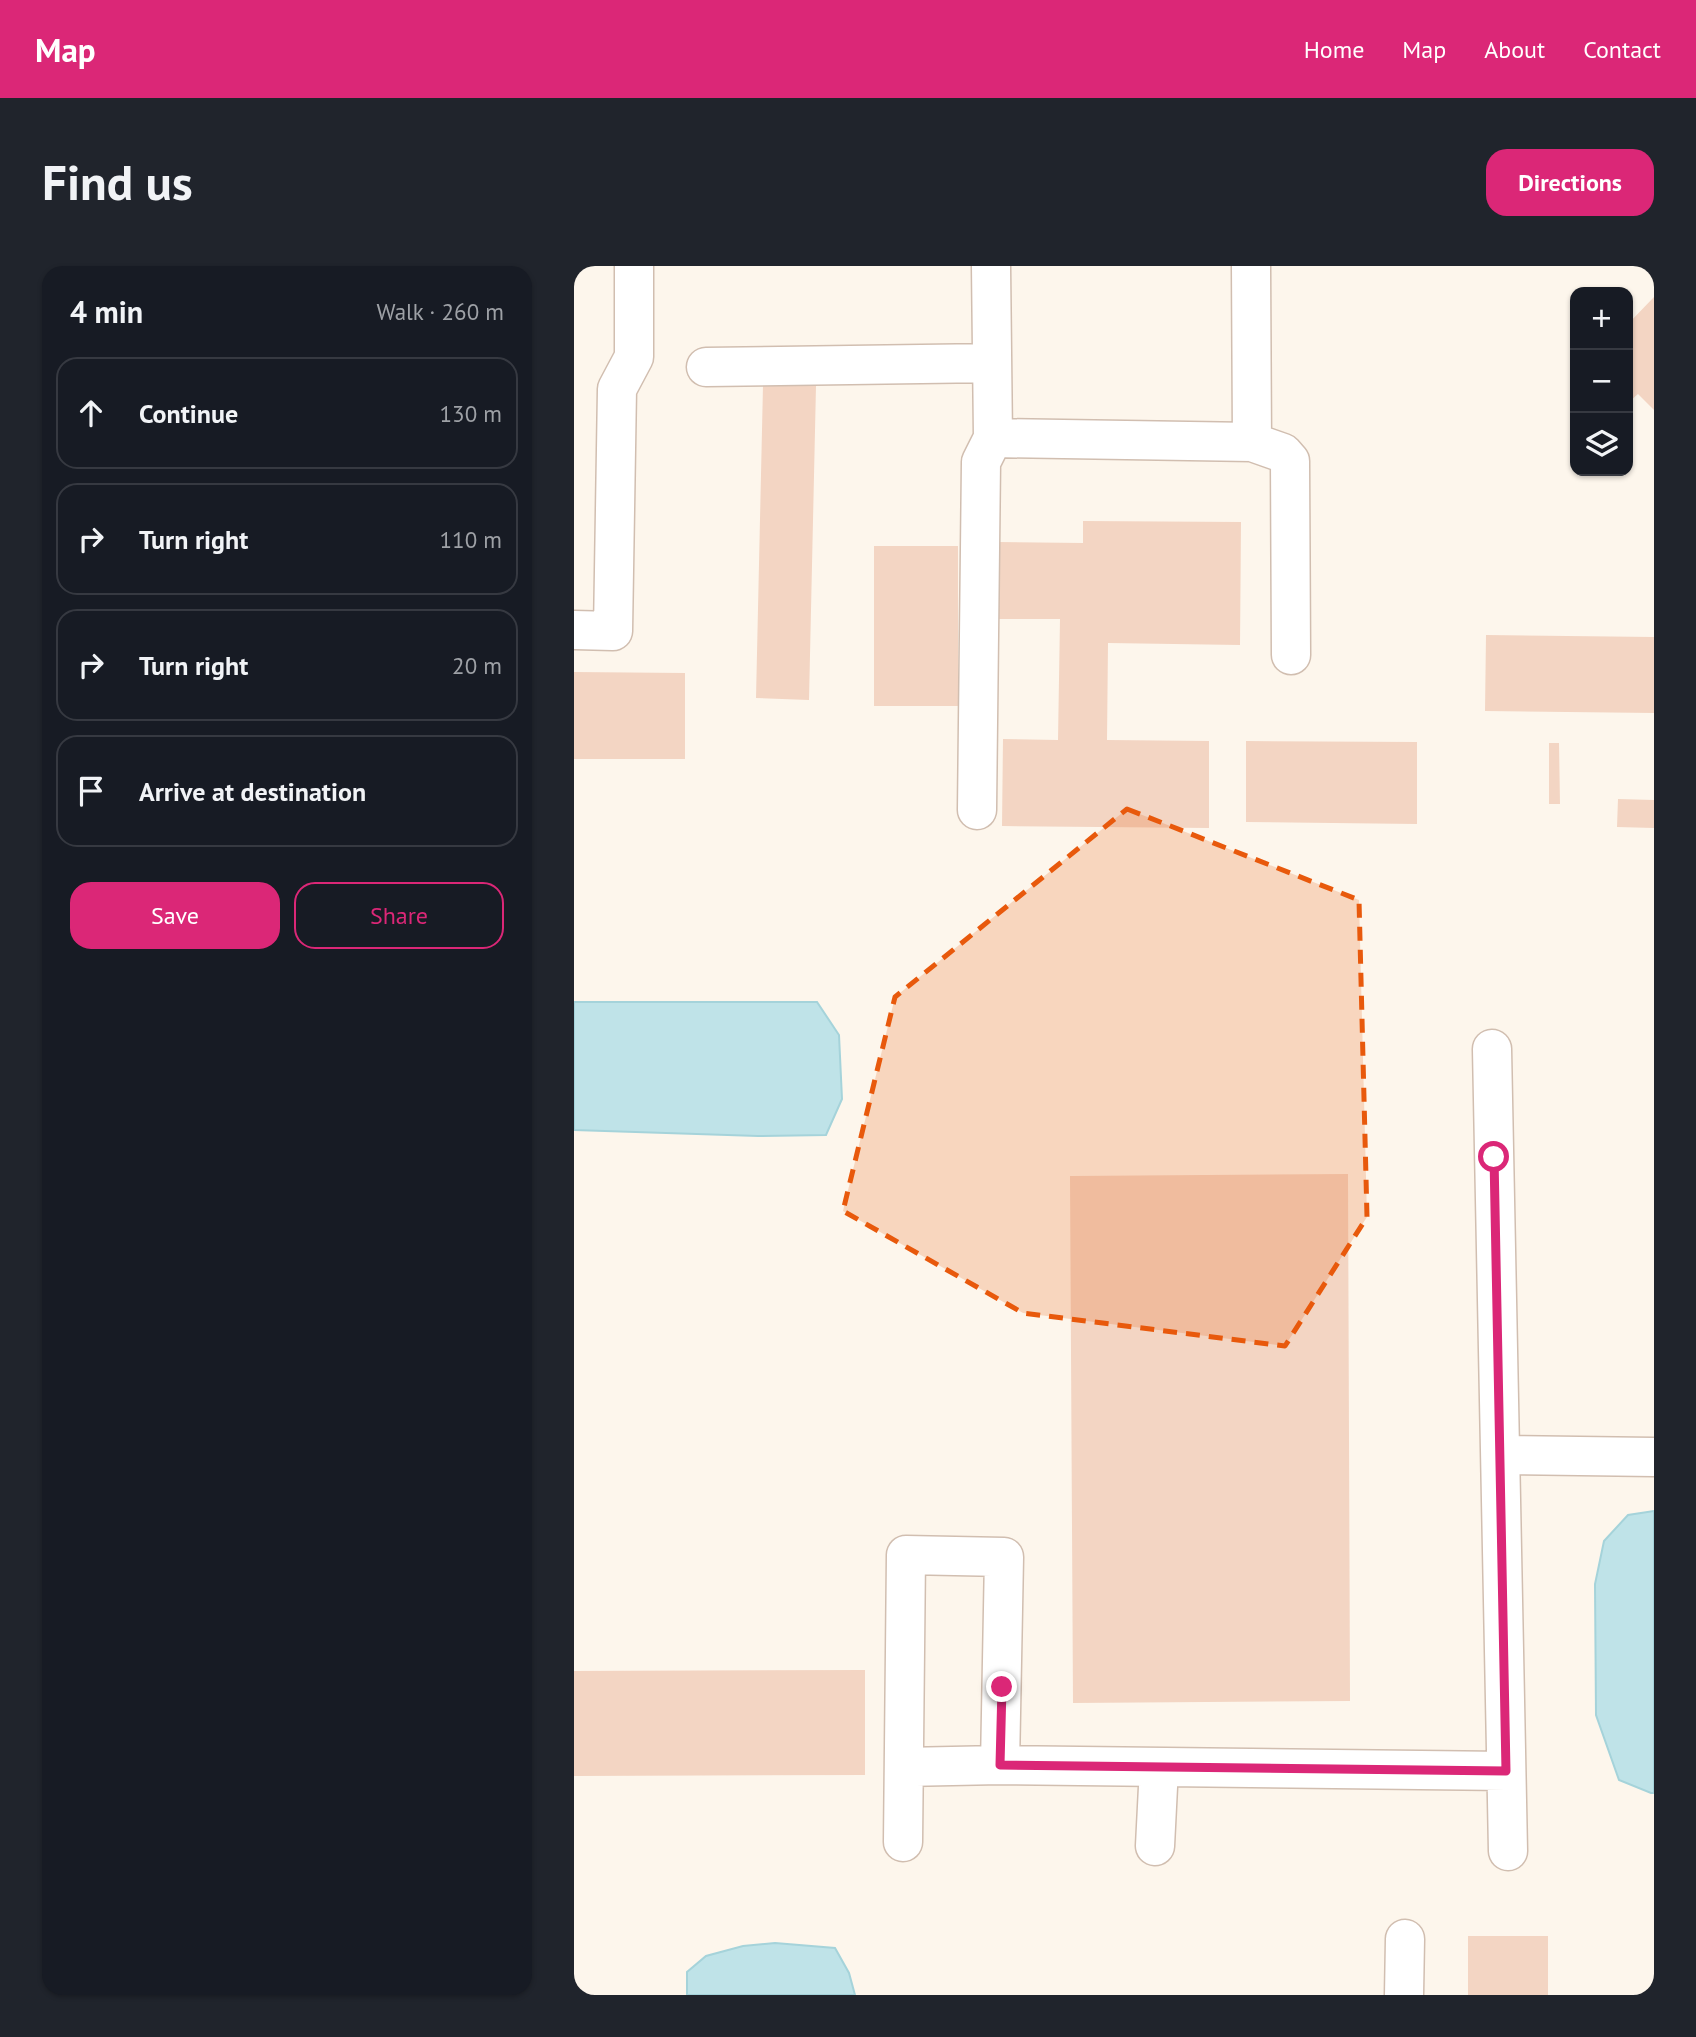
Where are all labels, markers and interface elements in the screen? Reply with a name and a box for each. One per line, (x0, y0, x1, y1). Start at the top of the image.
text: Map (35, 28, 96, 71)
text: Home (1304, 34, 1364, 65)
text: Map (1402, 34, 1446, 65)
text: About (1484, 34, 1545, 65)
text: Contact (1583, 34, 1661, 65)
button: Directions (1486, 149, 1654, 216)
text: Find us (42, 150, 193, 214)
map controls (1570, 287, 1633, 476)
button: + (1570, 287, 1633, 350)
text: 4 min (70, 292, 143, 331)
text: Walk · 260 m (377, 297, 504, 326)
button: − (1570, 350, 1633, 413)
icon: ahead (72, 394, 110, 432)
text: Continue (139, 397, 238, 430)
text: 130 m (440, 399, 502, 428)
button: layers (1570, 413, 1633, 476)
icon: right (72, 520, 110, 558)
text: Turn right (139, 523, 248, 556)
text: 110 m (440, 525, 502, 554)
icon: right (72, 646, 110, 684)
text: Turn right (139, 649, 248, 682)
text: 20 m (452, 651, 502, 680)
icon: arrive (72, 772, 110, 810)
text: Arrive at destination (139, 775, 366, 808)
button: Save (70, 882, 280, 949)
button: Share (294, 882, 504, 949)
route start (1478, 1141, 1509, 1172)
route end (986, 1671, 1017, 1702)

